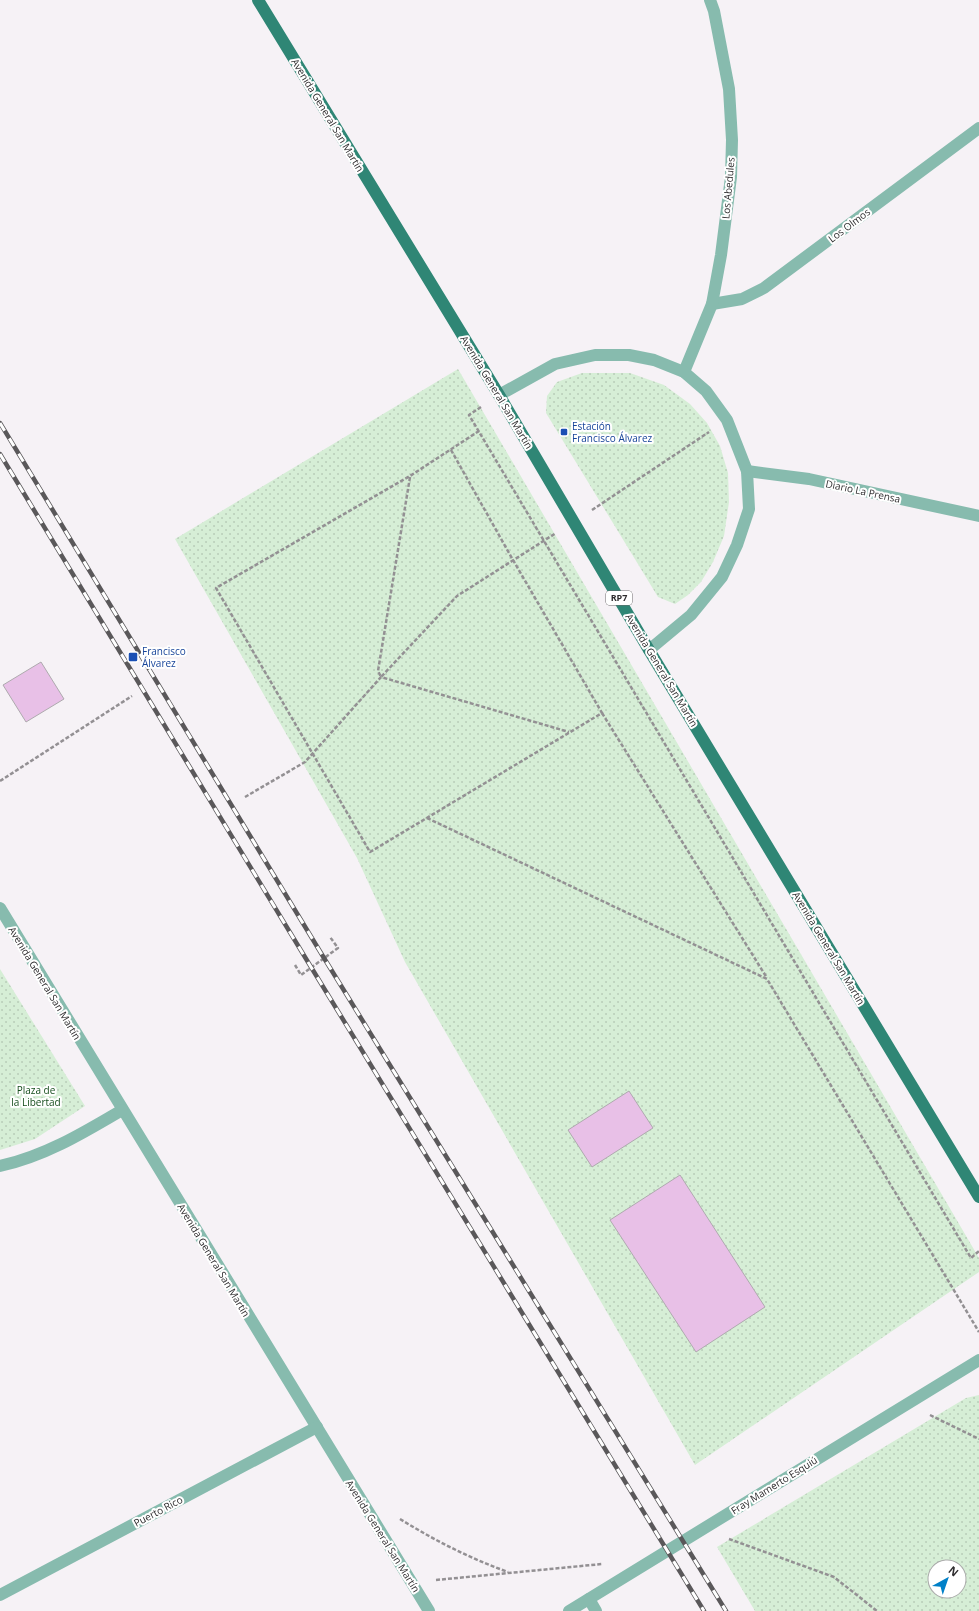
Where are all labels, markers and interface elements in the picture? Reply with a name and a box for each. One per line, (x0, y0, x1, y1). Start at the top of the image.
street label: Avenida General San Martín (289, 56, 367, 174)
street label: Los Abedules (718, 156, 738, 219)
street label: Los Olmos (825, 205, 873, 245)
street label: Avenida General San Martín (458, 333, 536, 451)
place label: Estación Francisco Álvarez (572, 419, 653, 445)
marker: Estación Francisco Álvarez (559, 427, 569, 437)
street label: Diario La Prensa (824, 476, 902, 506)
road number: RP7 (606, 591, 632, 605)
street label: Avenida General San Martín (623, 611, 701, 729)
place label: Francisco Álvarez (142, 644, 186, 670)
marker: Francisco Álvarez (127, 651, 139, 663)
street label: Avenida General San Martín (790, 889, 868, 1007)
street label: Avenida General San Martín (6, 924, 84, 1042)
park label: Plaza de la Libertad (11, 1083, 61, 1109)
street label: Avenida General San Martín (175, 1201, 253, 1319)
street label: Fray Mamerto Esquiú (728, 1453, 820, 1517)
street label: Avenida General San Martín (343, 1477, 423, 1595)
street label: Puerto Rico (131, 1492, 185, 1530)
north arrow (927, 1559, 967, 1599)
text: N (945, 1562, 962, 1580)

